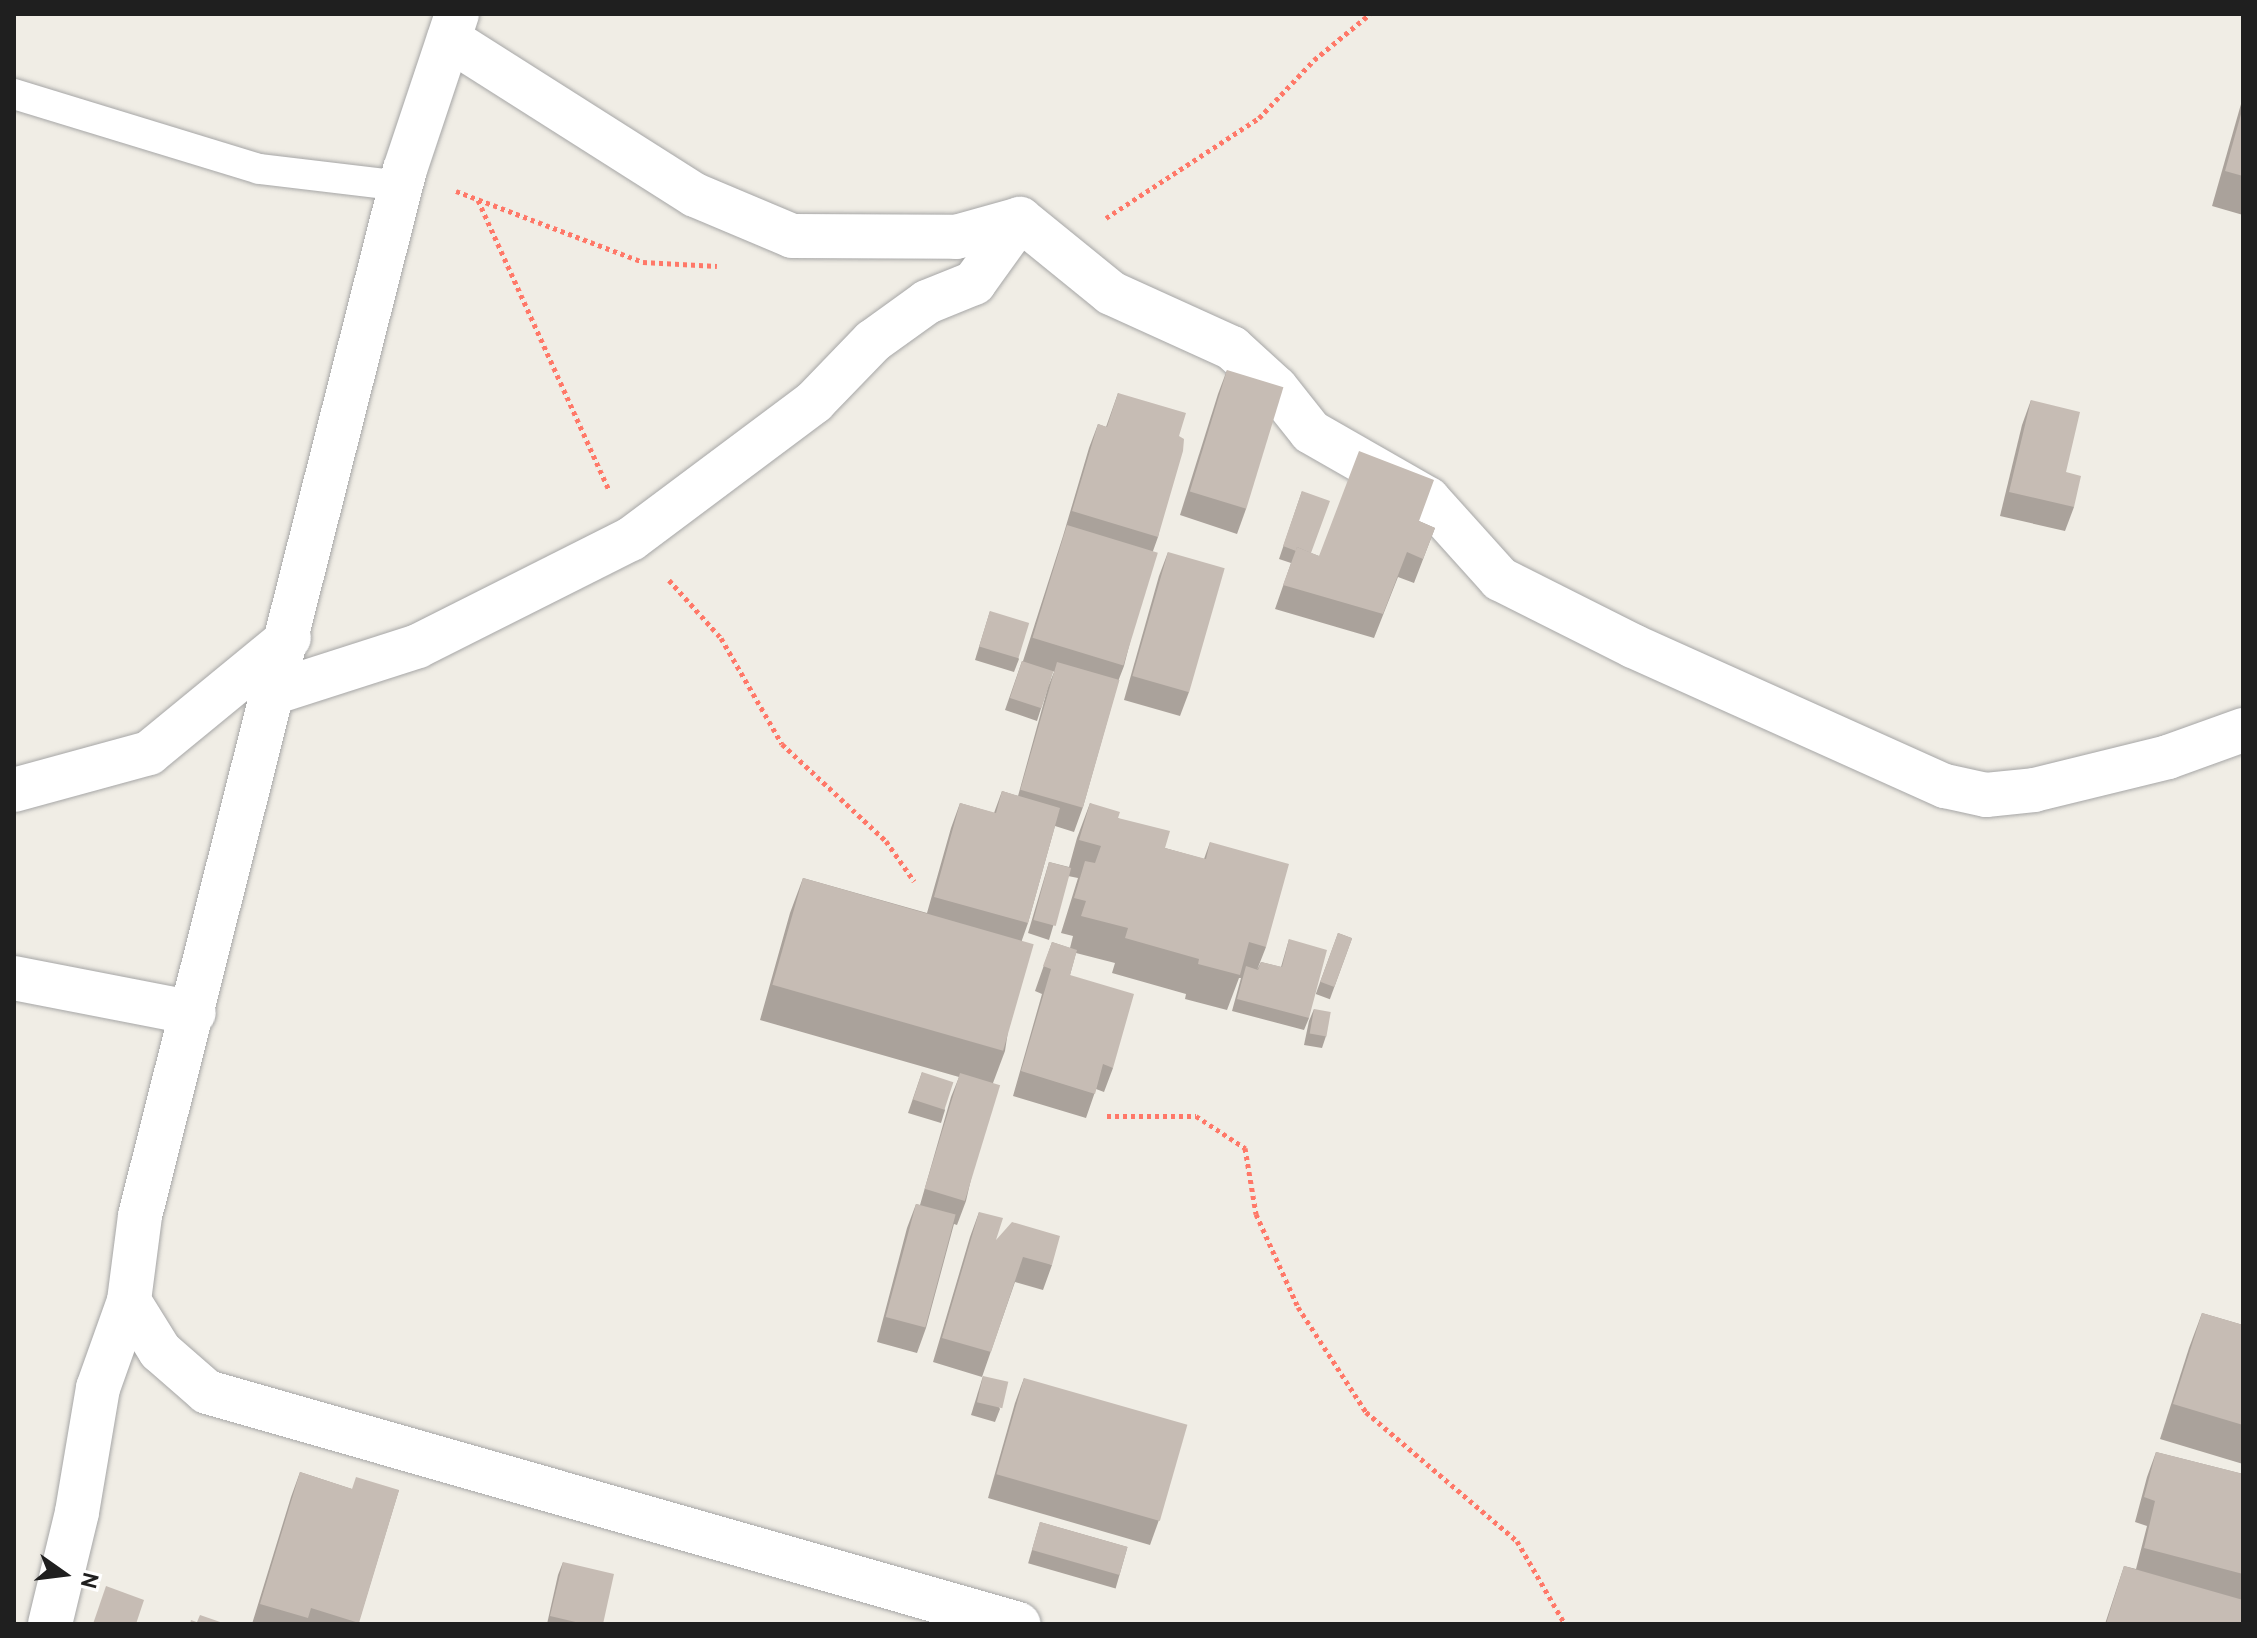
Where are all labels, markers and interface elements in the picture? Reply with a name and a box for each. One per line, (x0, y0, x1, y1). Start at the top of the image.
north arrow (24, 1534, 104, 1614)
text: N (73, 1569, 103, 1591)

